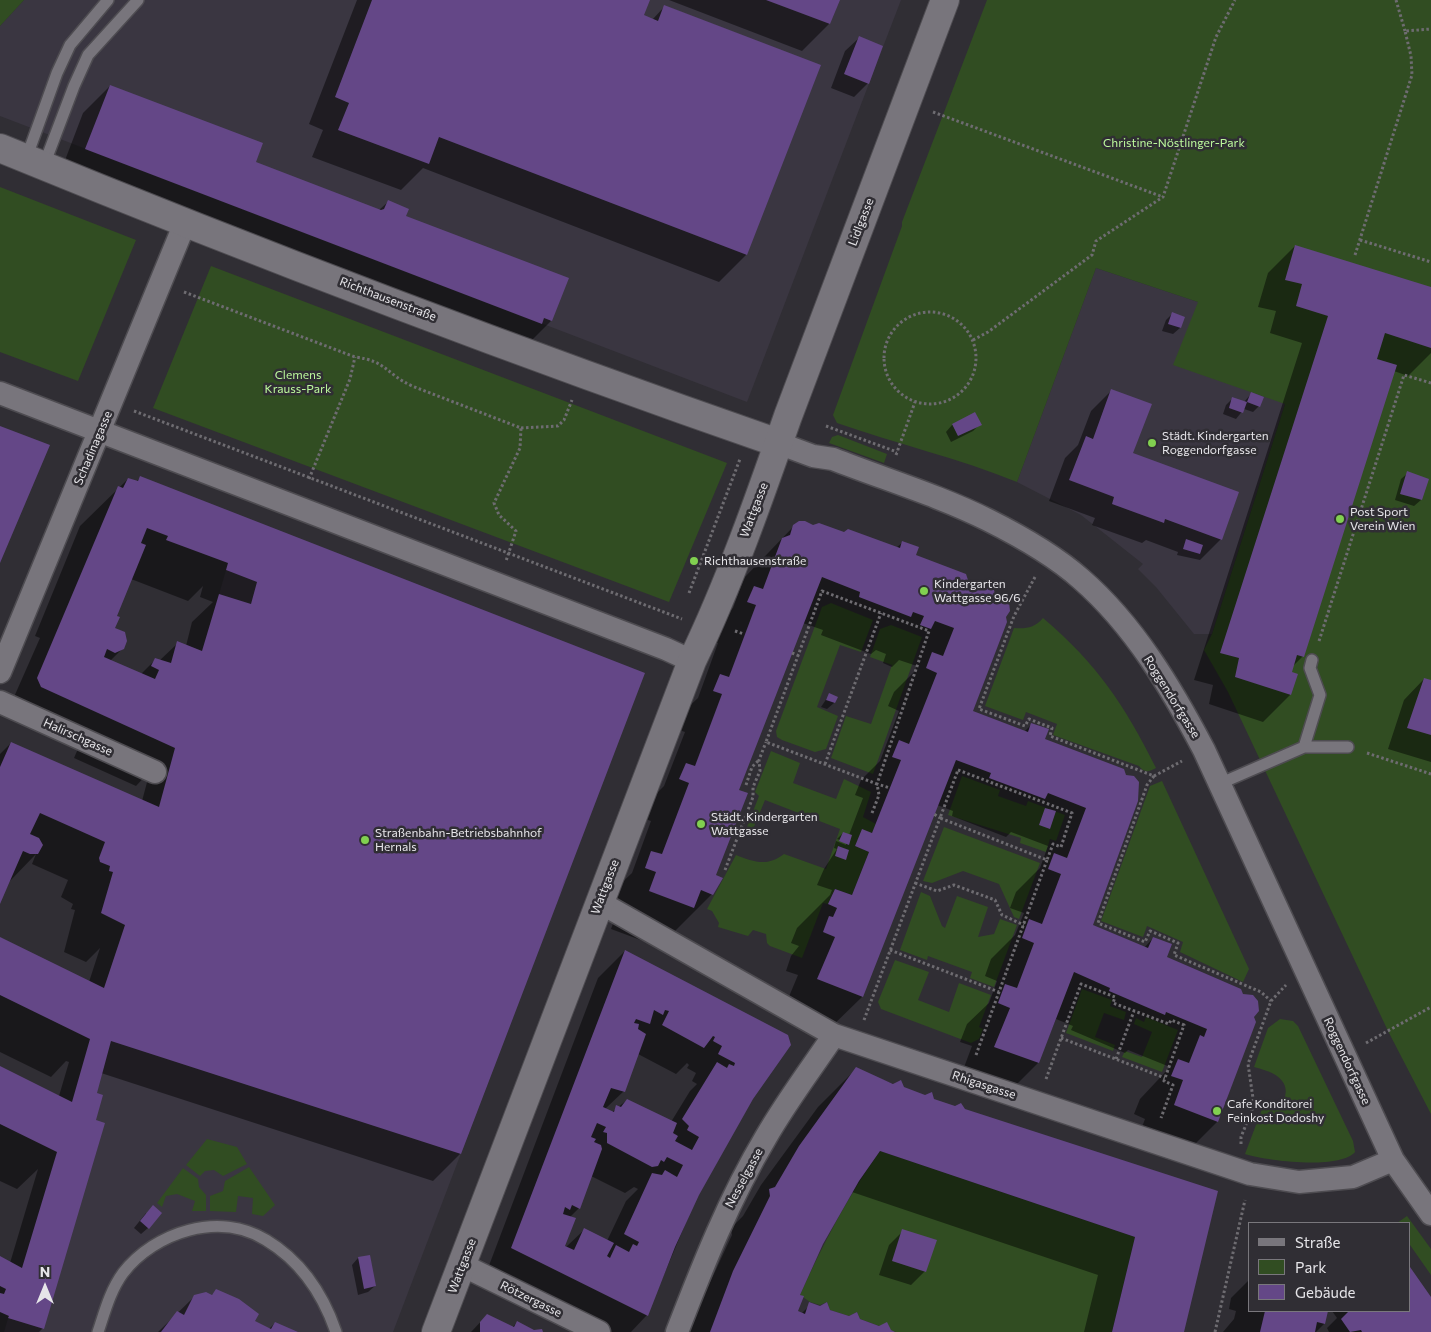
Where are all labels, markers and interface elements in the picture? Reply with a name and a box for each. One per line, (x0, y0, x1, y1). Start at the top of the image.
park label: Christine-Nöstlinger-Park (1103, 136, 1245, 150)
street label: Lidlgasse (845, 196, 877, 248)
street label: Richthausenstraße (338, 274, 438, 324)
park label: Clemens Krauss-Park (265, 368, 331, 396)
street label: Schadinagasse (71, 409, 115, 487)
place label: Städt. Kindergarten Roggendorfgasse (1162, 429, 1269, 457)
marker: Städt. Kindergarten Roggendorfgasse (1146, 437, 1158, 449)
street label: Wattgasse (737, 481, 771, 539)
place label: Post Sport Verein Wien (1350, 505, 1415, 533)
marker: Post Sport Verein Wien (1334, 513, 1346, 525)
place label: Richthausenstraße (704, 554, 806, 568)
marker: Richthausenstraße (688, 555, 700, 567)
place label: Kindergarten Wattgasse 96/6 (934, 577, 1021, 605)
marker: Kindergarten Wattgasse 96/6 (918, 585, 930, 597)
street label: Roggendorfgasse (1141, 653, 1203, 741)
street label: Halirschgasse (41, 715, 115, 759)
place label: Städt. Kindergarten Wattgasse (711, 810, 818, 838)
marker: Städt. Kindergarten Wattgasse (695, 818, 707, 830)
place label: Straßenbahn-Betriebsbahnhof Hernals (375, 826, 542, 854)
marker: Straßenbahn-Betriebsbahnhof Hernals (359, 834, 371, 846)
street label: Wattgasse (588, 858, 622, 916)
street label: Roggendorfgasse (1321, 1015, 1373, 1107)
street label: Rhigasgasse (950, 1068, 1018, 1102)
place label: Cafe Konditorei Feinkost Dodoshy (1227, 1097, 1324, 1125)
marker: Cafe Konditorei Feinkost Dodoshy (1211, 1105, 1223, 1117)
street label: Nesselgasse (722, 1146, 766, 1210)
legend (1248, 1222, 1411, 1312)
text: Straße (1295, 1233, 1341, 1251)
street label: Wattgasse (445, 1237, 479, 1295)
text: Park (1295, 1258, 1326, 1276)
north arrow (20, 1262, 70, 1312)
text: N (40, 1263, 50, 1280)
street label: Rötzergasse (498, 1278, 564, 1320)
text: Gebäude (1295, 1283, 1356, 1301)

